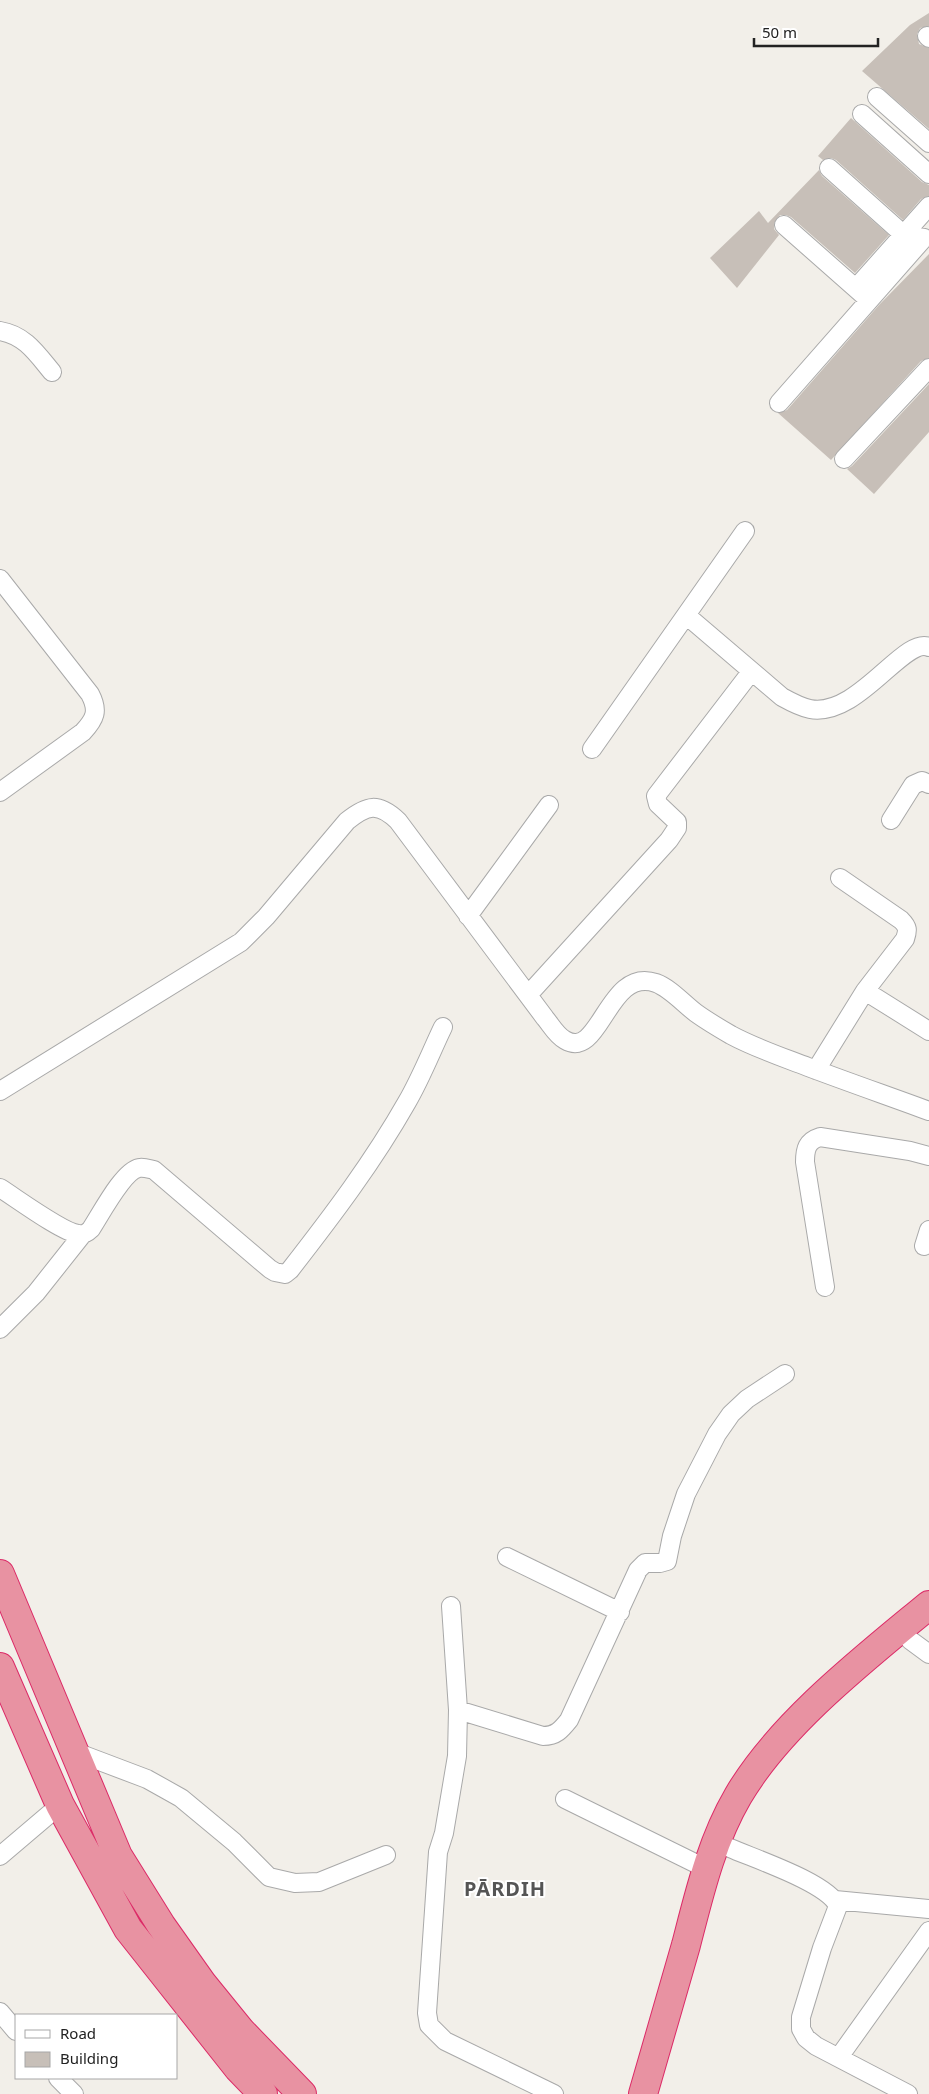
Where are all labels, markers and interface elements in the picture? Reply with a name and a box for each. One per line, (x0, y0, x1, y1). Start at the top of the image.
scale bar (754, 15, 878, 47)
text: 50 m (762, 22, 797, 42)
district label: PĀRDIH (464, 1875, 546, 1902)
legend (15, 2014, 178, 2079)
text: Road (60, 2023, 96, 2043)
text: Building (60, 2048, 118, 2068)

